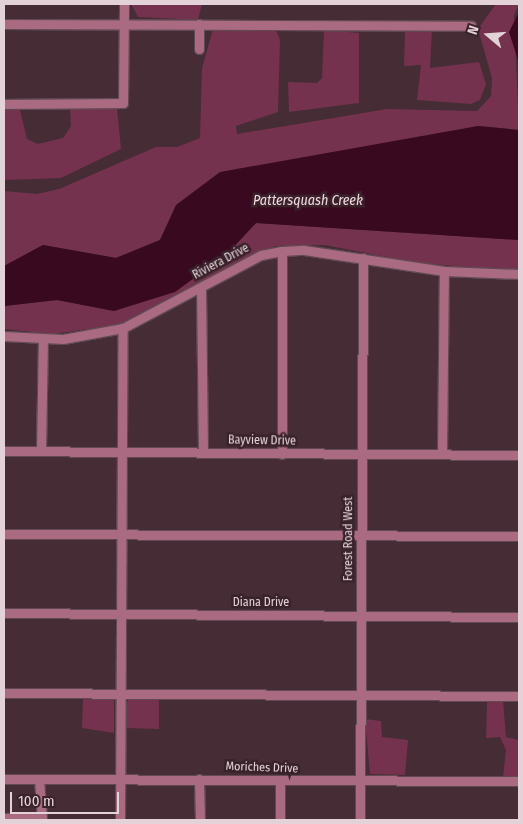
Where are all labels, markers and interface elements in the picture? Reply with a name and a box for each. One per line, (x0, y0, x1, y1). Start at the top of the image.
north arrow (463, 10, 513, 60)
text: N (464, 24, 483, 37)
water label: Pattersquash Creek (253, 193, 363, 209)
street label: Riviera Drive (190, 241, 252, 283)
street label: Bayview Drive (228, 433, 296, 449)
street label: Forest Road West (342, 497, 356, 581)
street label: Diana Drive (233, 596, 289, 610)
street label: Moriches Drive (225, 760, 299, 776)
scale bar (12, 782, 121, 814)
text: 100 m (18, 792, 55, 810)

